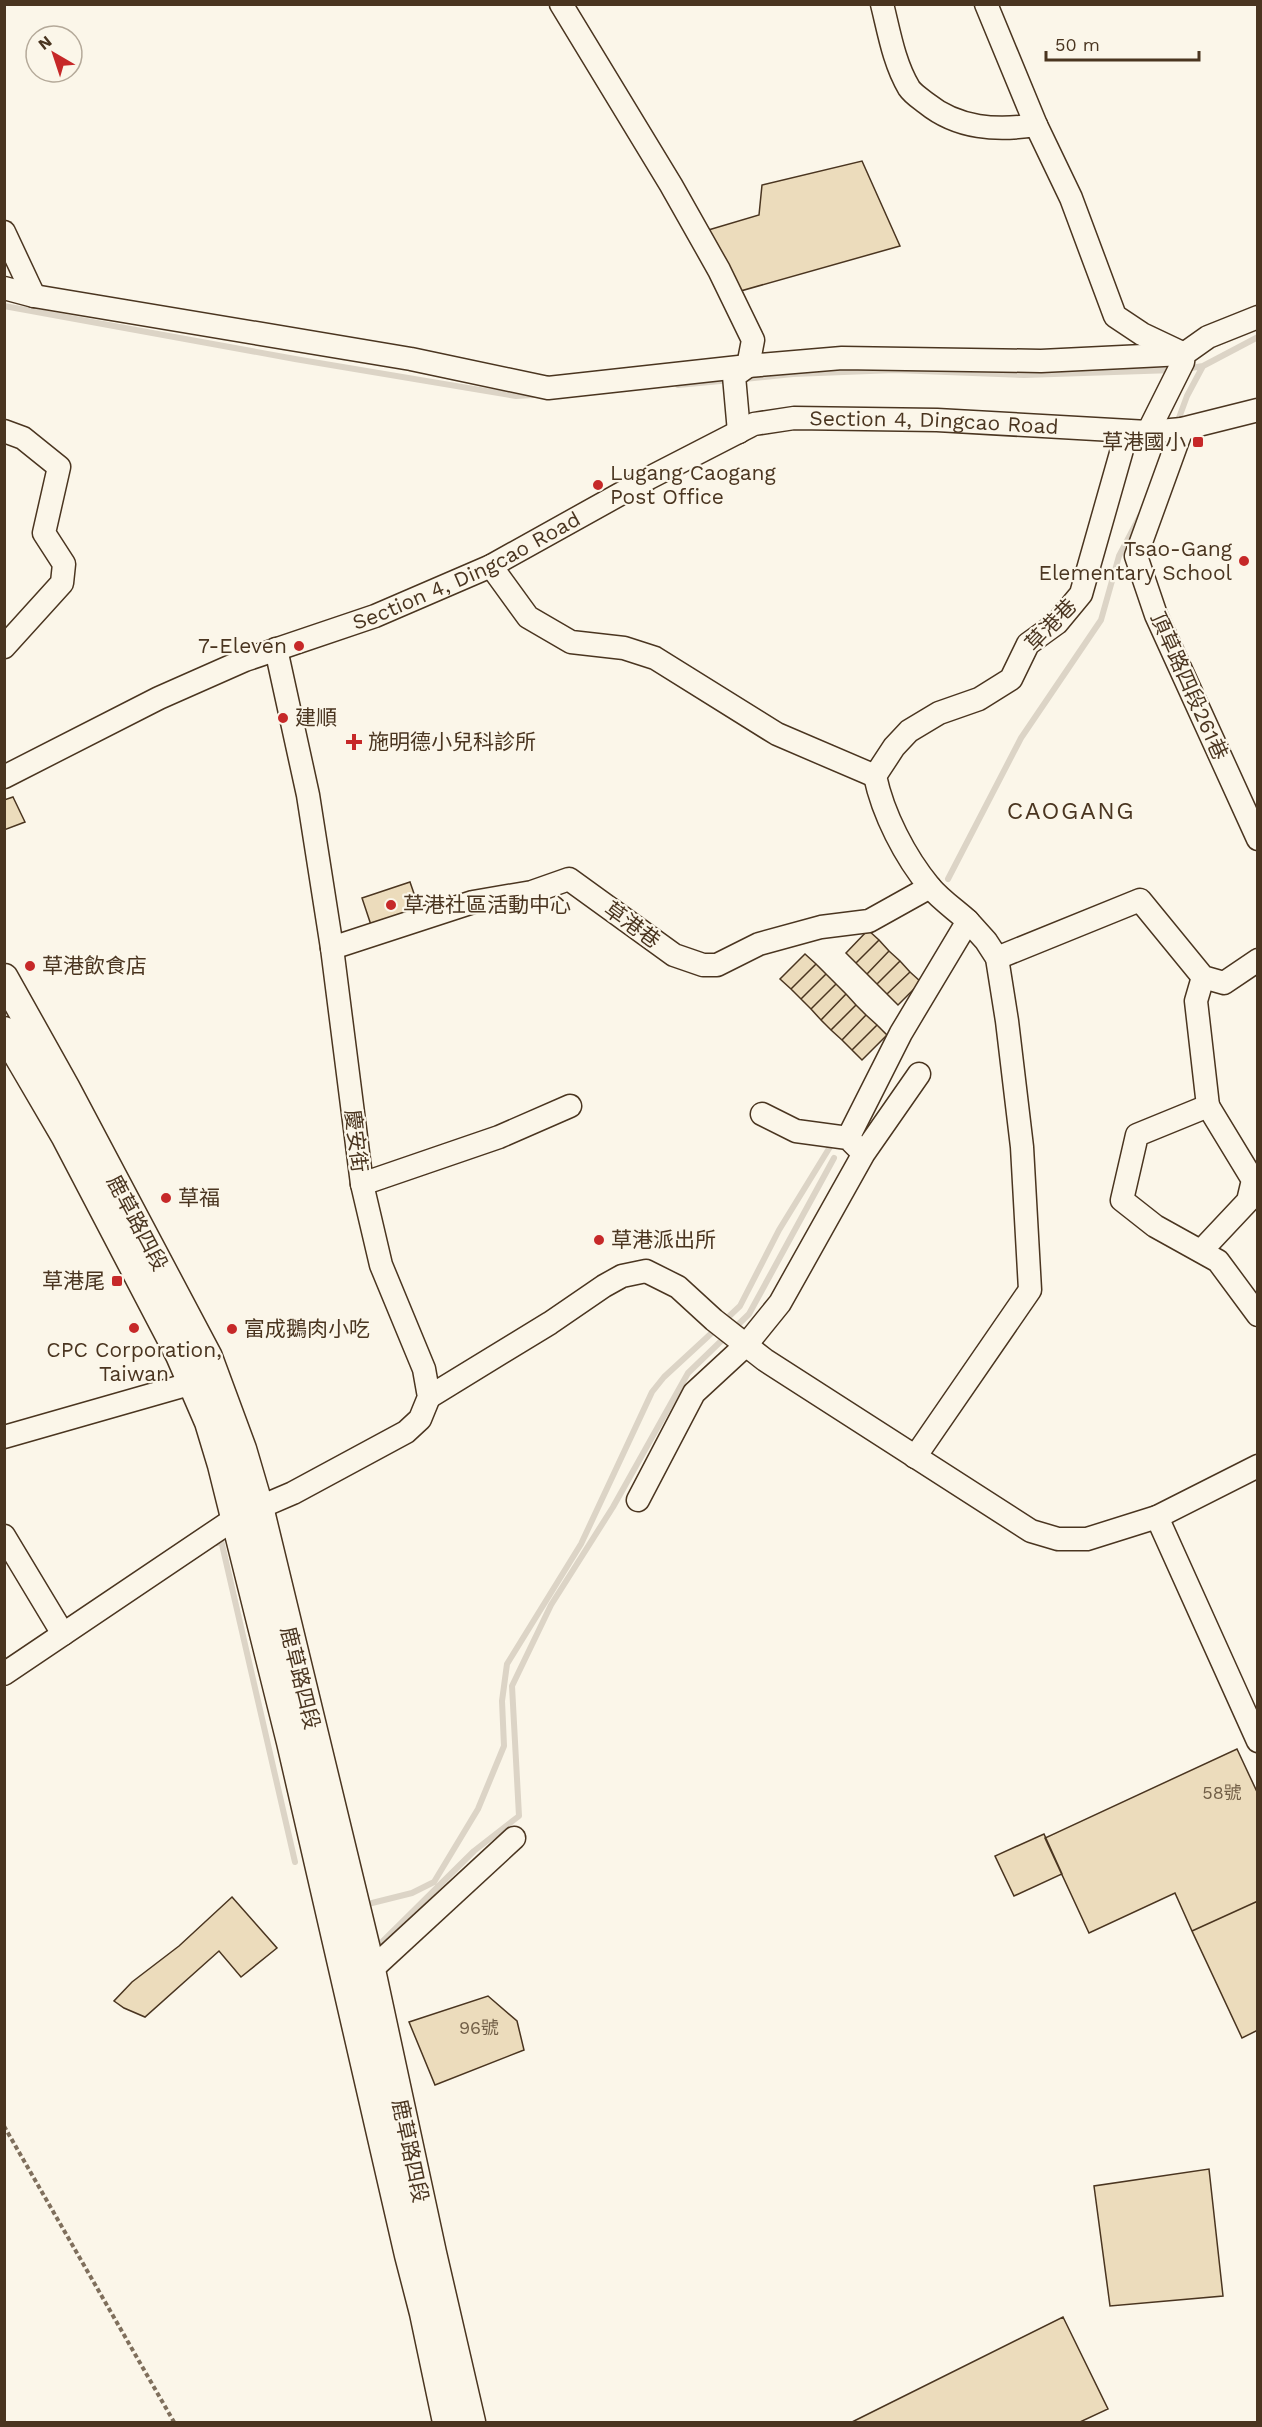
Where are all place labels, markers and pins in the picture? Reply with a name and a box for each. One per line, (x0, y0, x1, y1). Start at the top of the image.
place label: 草港國小 (1102, 429, 1186, 454)
marker: 草港國小 (1191, 435, 1205, 449)
place label: Lugang Caogang Post Office (610, 460, 777, 509)
marker: Lugang Caogang Post Office (591, 478, 605, 492)
place label: Tsao-Gang Elementary School (1039, 536, 1233, 585)
marker: Tsao-Gang Elementary School (1237, 554, 1251, 568)
place label: 7-Eleven (198, 633, 287, 658)
marker: 7-Eleven (292, 639, 306, 653)
place label: 建順 (295, 705, 337, 730)
marker: 建順 (276, 711, 290, 725)
place label: 施明德小兒科診所 (368, 729, 536, 754)
marker: 施明德小兒科診所 (345, 733, 363, 751)
place label: 草港社區活動中心 (403, 892, 571, 917)
marker: 草港社區活動中心 (384, 898, 398, 912)
place label: 草港飲食店 (42, 953, 147, 978)
marker: 草港飲食店 (23, 959, 37, 973)
place label: 草福 (178, 1185, 220, 1210)
marker: 草福 (159, 1191, 173, 1205)
place label: 草港派出所 (611, 1227, 716, 1252)
marker: 草港派出所 (592, 1233, 606, 1247)
place label: 草港尾 (42, 1268, 105, 1293)
marker: 草港尾 (110, 1274, 124, 1288)
place label: 富成鵝肉小吃 (244, 1316, 370, 1341)
marker: CPC Corporation, Taiwan (127, 1321, 141, 1335)
marker: 富成鵝肉小吃 (225, 1322, 239, 1336)
place label: CPC Corporation, Taiwan (46, 1337, 222, 1386)

